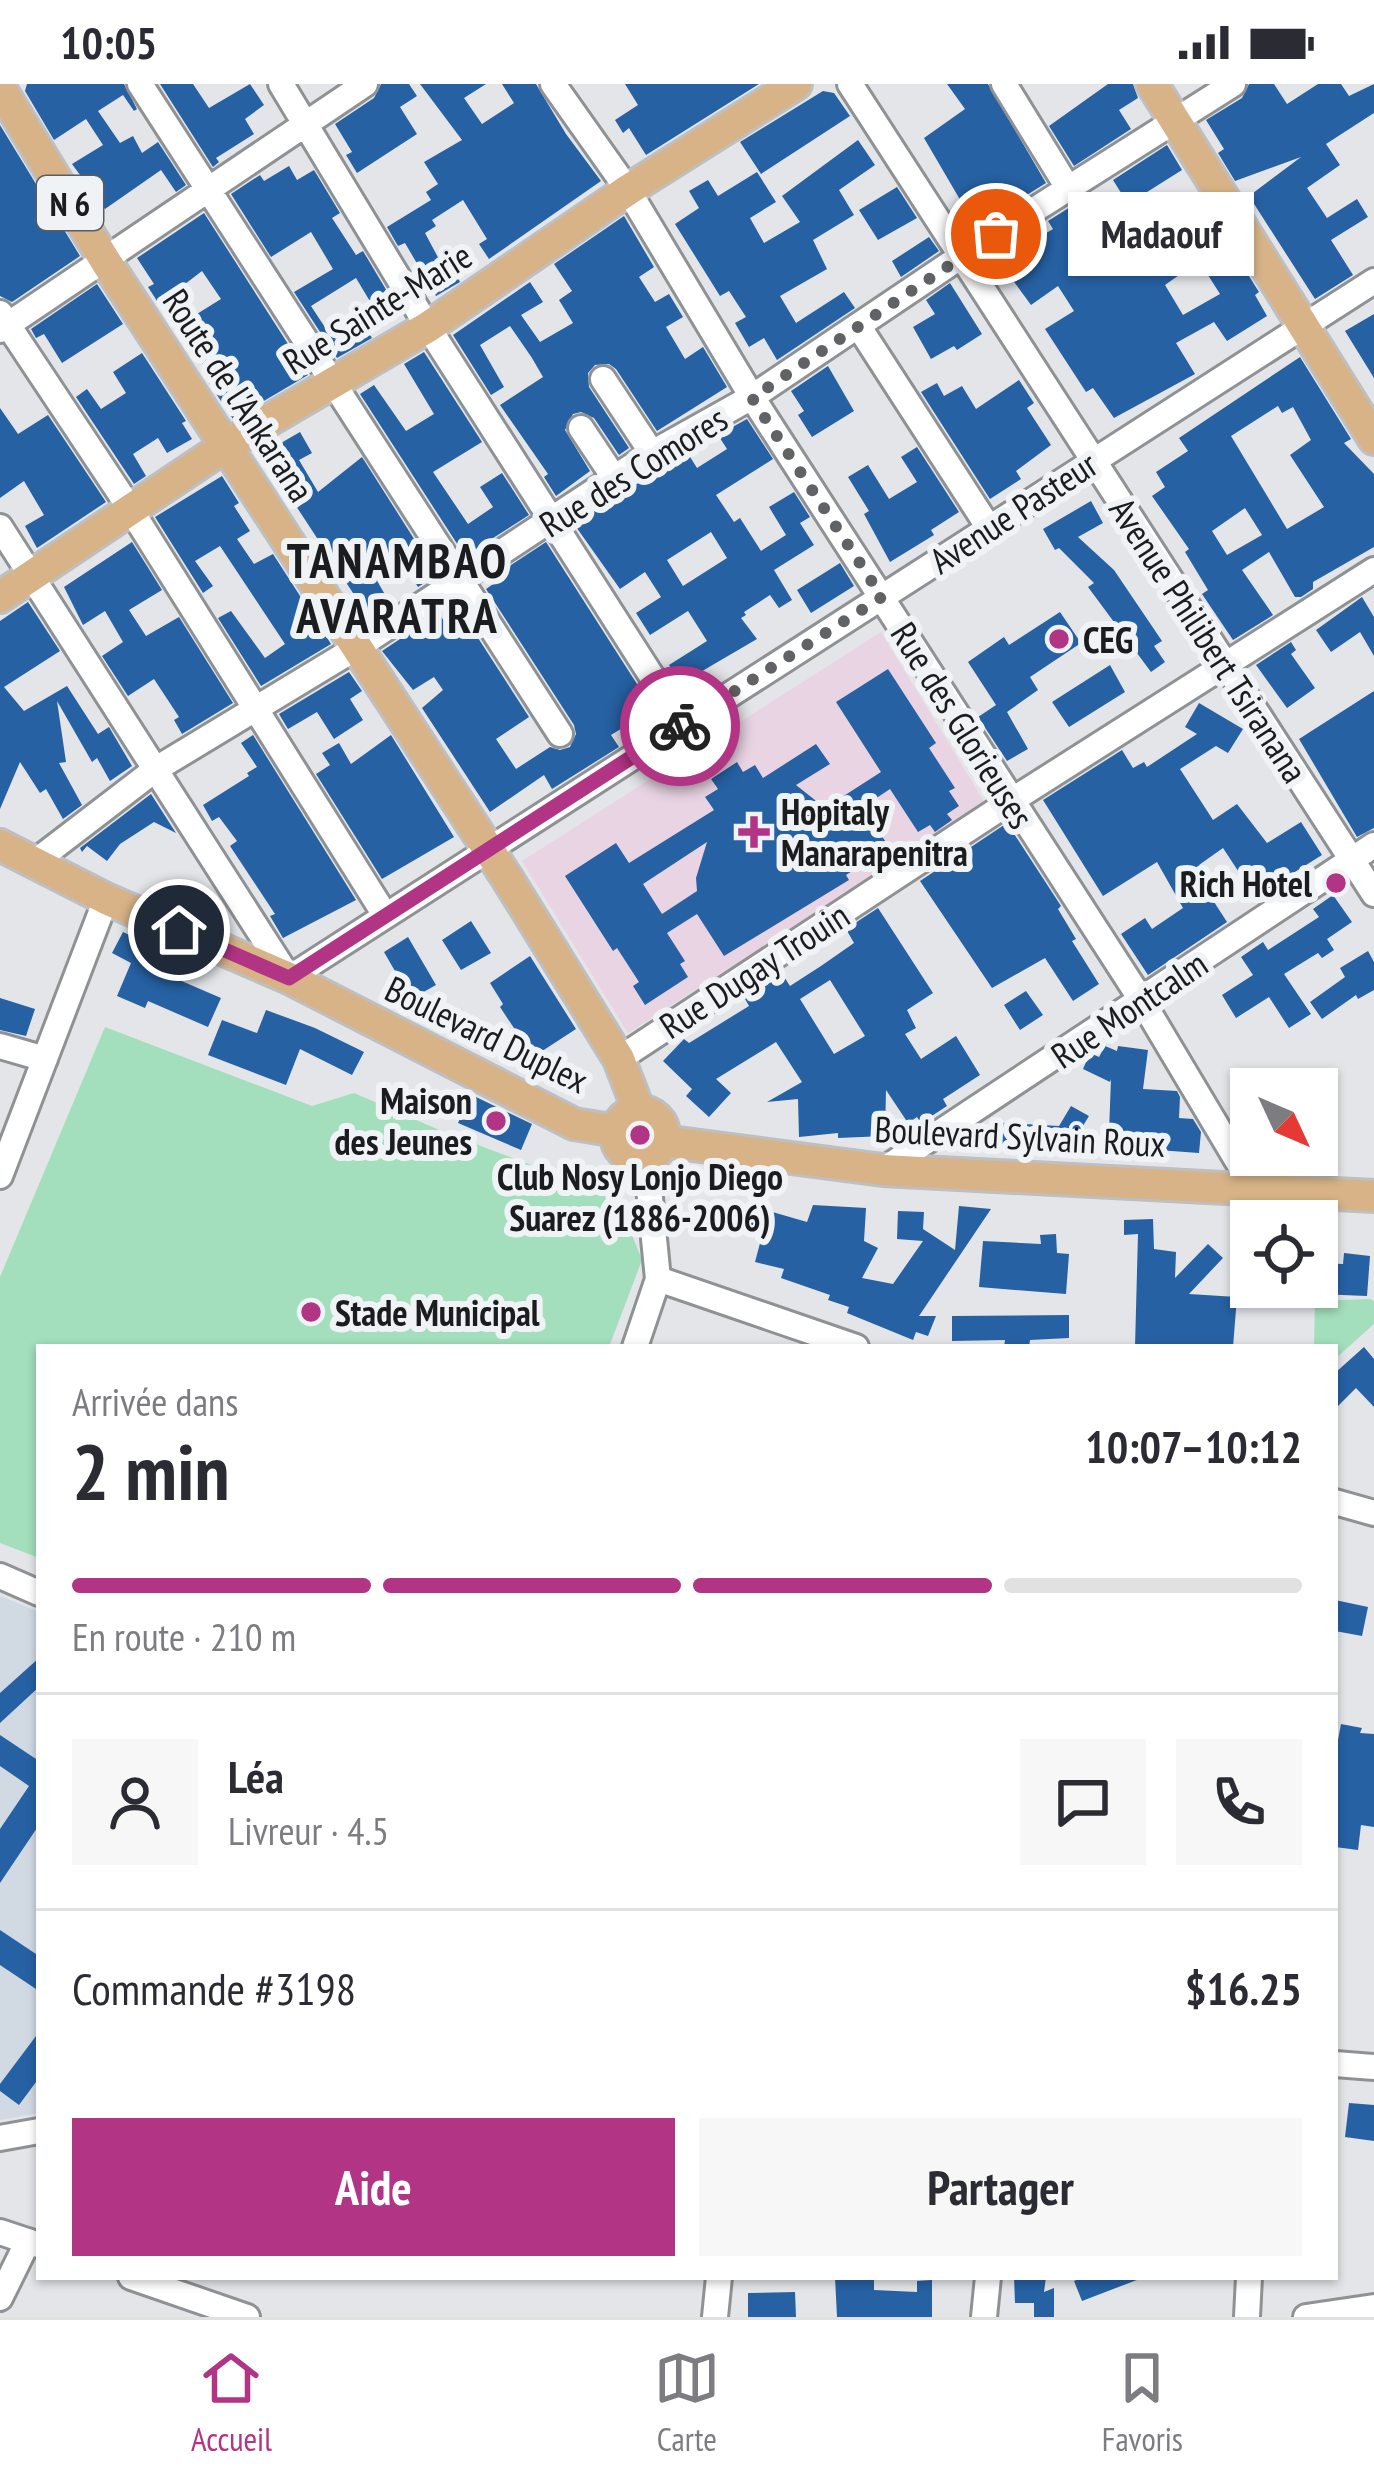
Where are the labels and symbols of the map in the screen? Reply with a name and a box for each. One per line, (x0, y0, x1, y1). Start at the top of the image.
road number: N 6 (37, 176, 103, 230)
pin (945, 183, 1047, 285)
callout: Madaouf (1068, 192, 1254, 276)
street label: Rue Sainte-Marie (274, 231, 480, 385)
street label: Route de l'Ankarana (153, 280, 325, 510)
street label: Rue des Comores (530, 395, 736, 547)
street label: Avenue Pasteur (920, 440, 1106, 584)
street label: Avenue Philibert Tsiranana (1099, 489, 1319, 791)
district label: TANAMBAO AVARATRA (287, 529, 509, 646)
street label: Rue des Glorieuses (881, 613, 1045, 837)
place label: CEG (1083, 616, 1133, 663)
marker: CEG (1046, 626, 1072, 652)
courier (620, 666, 740, 786)
place label: Hopitaly Manarapenitra (781, 788, 968, 876)
marker: Hopitaly Manarapenitra (738, 816, 770, 848)
place label: Rich Hotel (1180, 860, 1312, 907)
marker: Rich Hotel (1323, 870, 1349, 896)
pin (128, 879, 230, 981)
street label: Rue Dugay Trouin (650, 891, 858, 1049)
street label: Rue Montcalm (1042, 940, 1216, 1078)
street label: Boulevard Duplex (378, 965, 596, 1103)
north arrow (1230, 1068, 1338, 1176)
place label: Maison des Jeunes (335, 1077, 472, 1165)
street label: Boulevard Sylvain Roux (873, 1105, 1167, 1167)
marker: Maison des Jeunes (483, 1108, 509, 1134)
marker: Club Nosy Lonjo Diego Suarez (1886-2006) (627, 1122, 653, 1148)
place label: Club Nosy Lonjo Diego Suarez (1886-2006) (497, 1153, 783, 1241)
place label: Stade Municipal (335, 1289, 540, 1336)
marker: Stade Municipal (298, 1299, 324, 1325)

